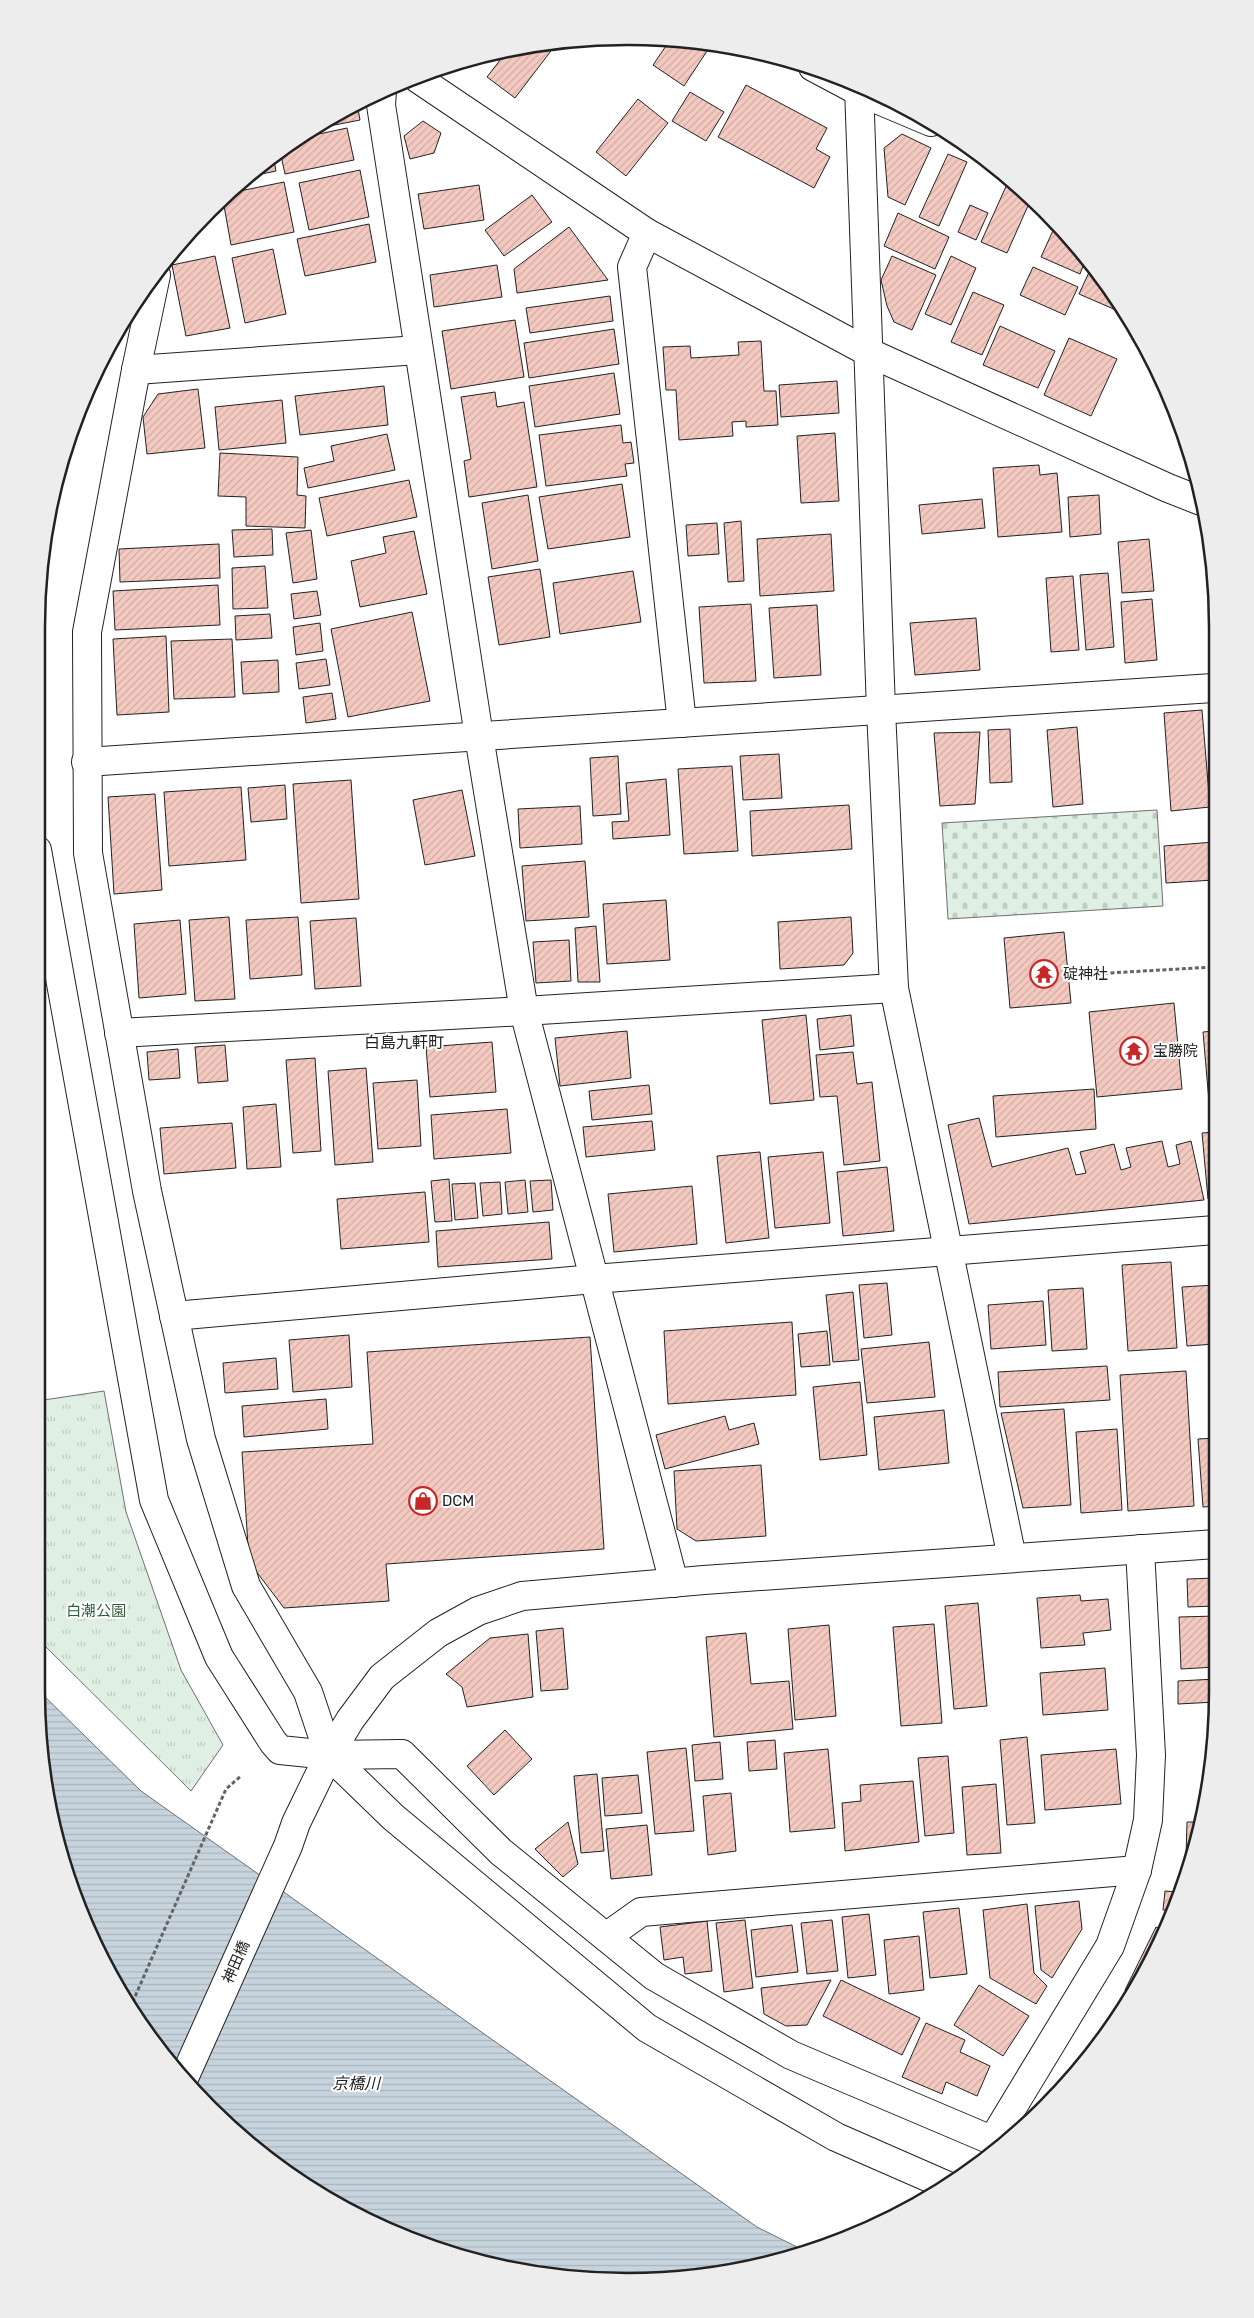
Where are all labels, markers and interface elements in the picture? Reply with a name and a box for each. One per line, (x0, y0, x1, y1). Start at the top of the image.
temple icon: 碇神社 (1029, 959, 1059, 989)
place label: 碇神社 (1063, 965, 1108, 983)
district label: 白島九軒町 (364, 1033, 444, 1052)
temple icon: 宝勝院 (1119, 1036, 1149, 1066)
place label: 宝勝院 (1153, 1042, 1198, 1060)
shop icon: DCM (408, 1486, 438, 1516)
place label: DCM (442, 1492, 474, 1510)
park label: 白潮公園 (66, 1602, 126, 1620)
street label: 神田橋 (219, 1938, 253, 1986)
water label: 京橋川 (332, 2074, 382, 2093)

